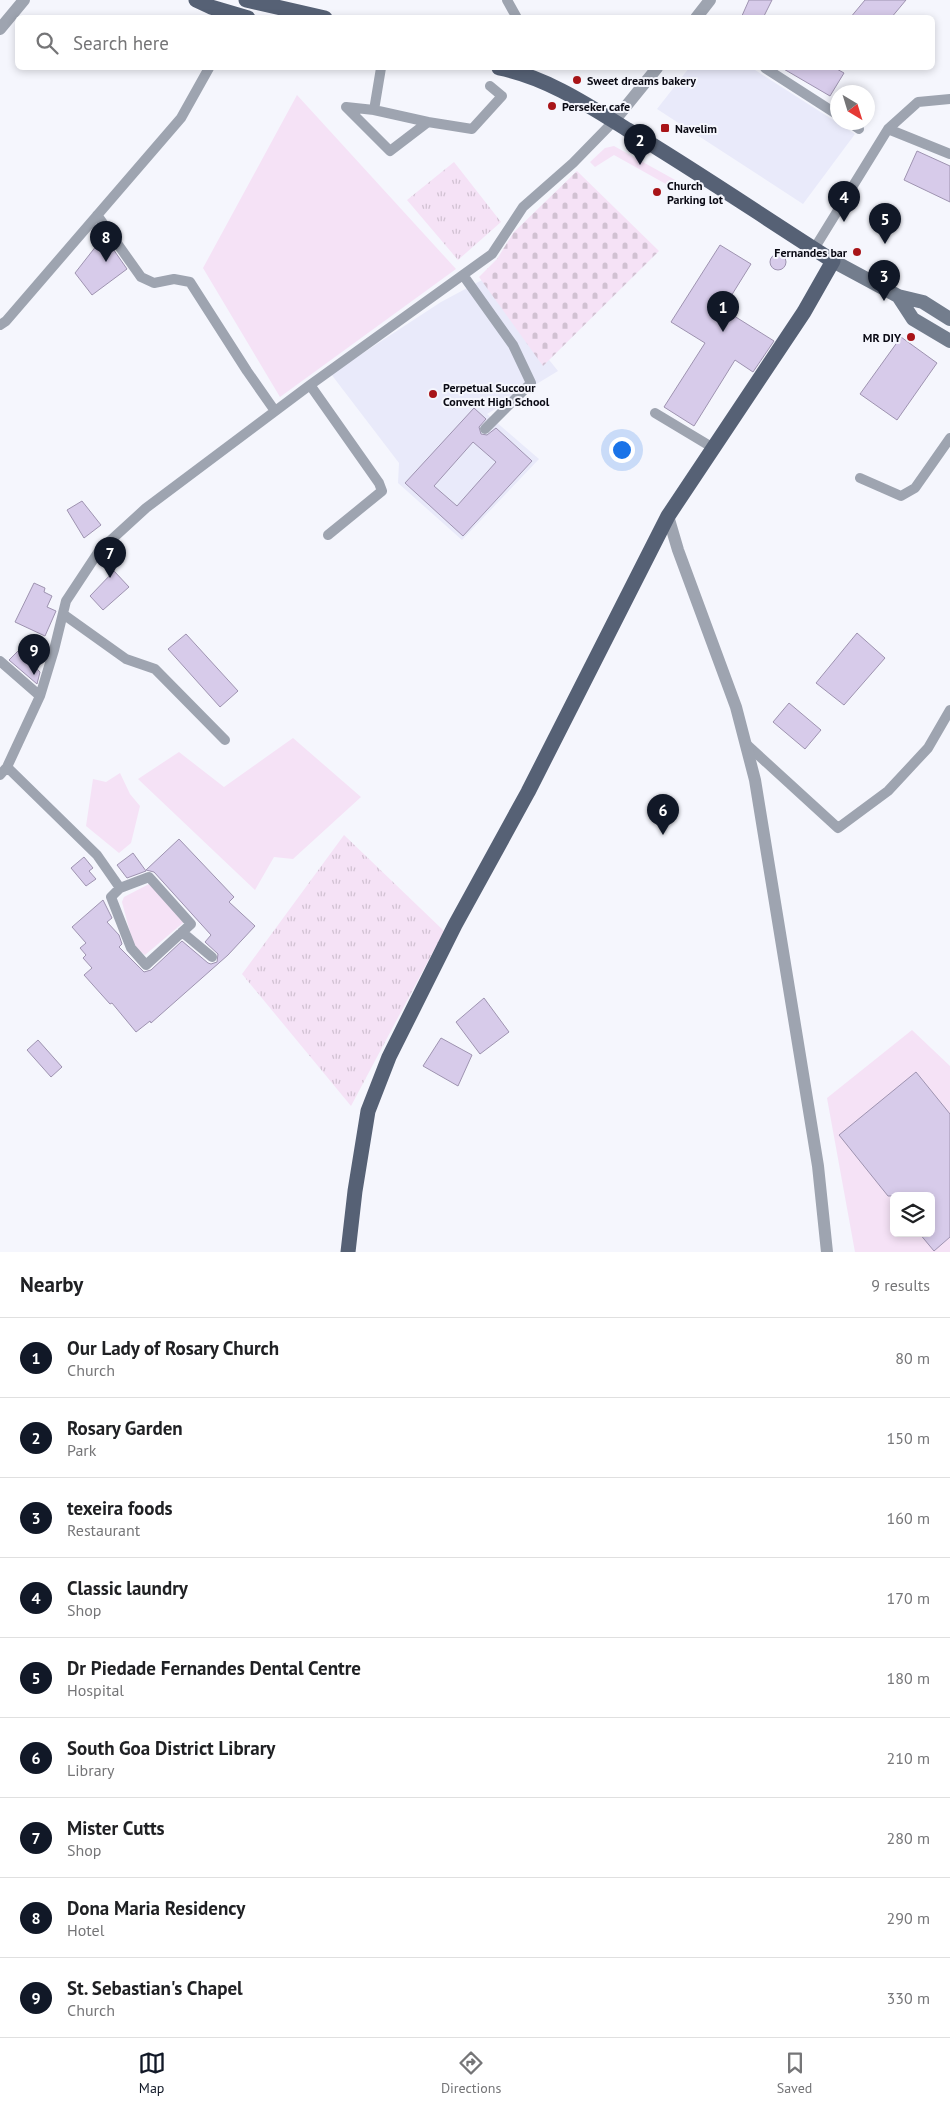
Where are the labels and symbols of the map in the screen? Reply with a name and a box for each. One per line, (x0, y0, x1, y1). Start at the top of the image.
place label: Sweet dreams bakery (587, 73, 696, 88)
marker: Sweet dreams bakery (571, 74, 583, 86)
north arrow (830, 85, 875, 130)
place label: Perseker cafe (562, 99, 630, 114)
marker: Perseker cafe (546, 100, 558, 112)
place label: Navelim (675, 121, 717, 136)
marker: Navelim (659, 122, 671, 134)
pin: 2 (624, 124, 656, 165)
place label: Church Parking lot (667, 178, 724, 207)
pin: 4 (828, 181, 860, 222)
marker: Church Parking lot (651, 186, 663, 198)
pin: 5 (869, 203, 901, 244)
pin: 8 (90, 221, 122, 262)
place label: Fernandes bar (774, 245, 848, 260)
marker: Fernandes bar (851, 246, 863, 258)
pin: 3 (868, 260, 900, 301)
pin: 1 (707, 291, 739, 332)
place label: MR DIY (863, 330, 902, 345)
marker: MR DIY (905, 331, 917, 343)
place label: Perpetual Succour Convent High School (443, 380, 550, 409)
marker: Perpetual Succour Convent High School (427, 388, 439, 400)
your location (609, 437, 635, 463)
pin: 7 (94, 537, 126, 578)
pin: 9 (18, 634, 50, 675)
pin: 6 (647, 794, 679, 835)

